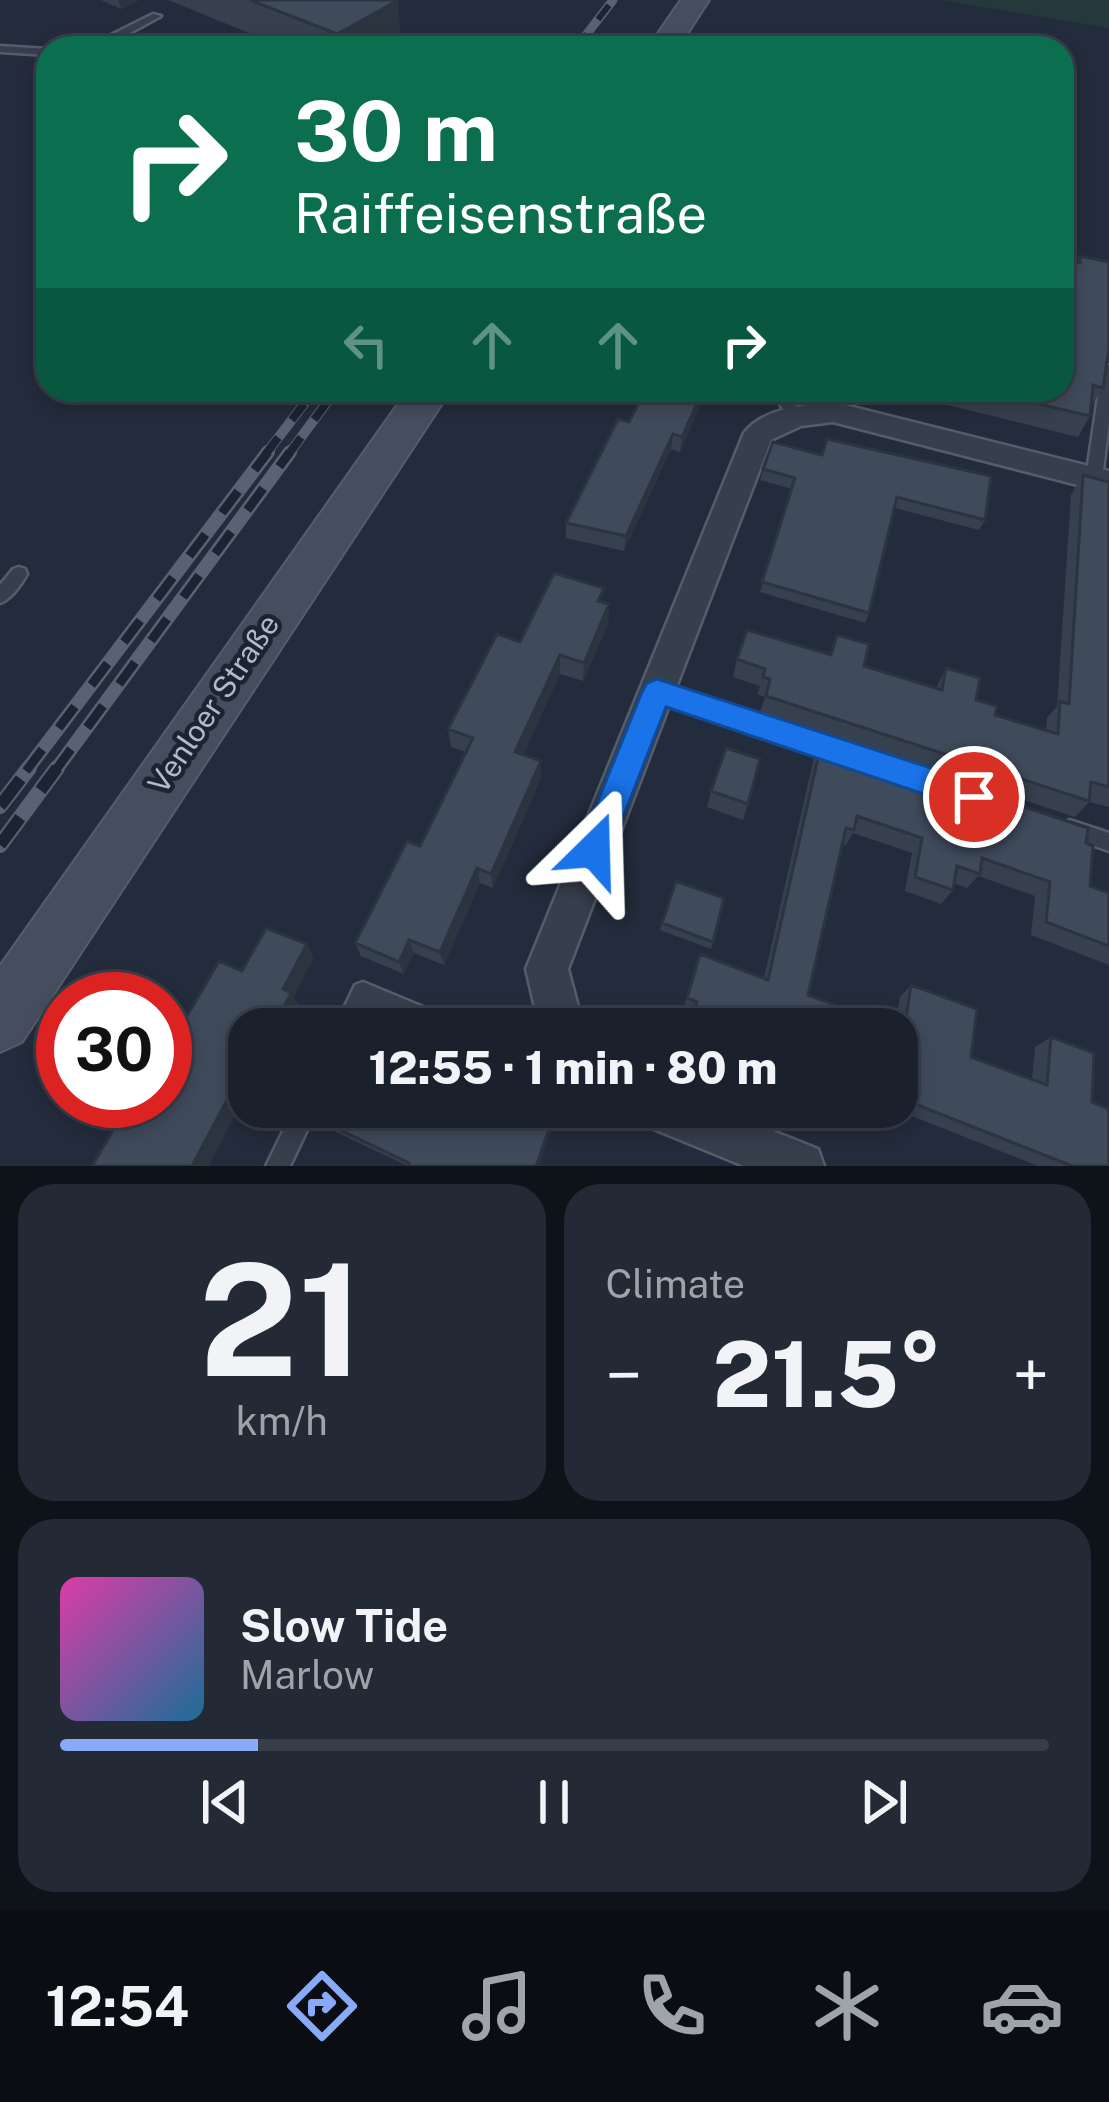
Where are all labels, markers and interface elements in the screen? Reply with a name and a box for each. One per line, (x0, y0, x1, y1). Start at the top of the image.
text: 30 m (294, 81, 498, 180)
icon: right (96, 84, 252, 240)
text: Raiffeisenstraße (294, 182, 707, 245)
icon: left (333, 312, 399, 378)
icon: ahead (459, 312, 525, 378)
icon: ahead (585, 312, 651, 378)
icon: right (711, 312, 777, 378)
street label: Venloer Straße (140, 607, 286, 800)
pin (923, 746, 1025, 848)
icon: arrive (941, 764, 1007, 830)
position arrow (531, 787, 657, 913)
speed limit sign: 30 (36, 972, 192, 1128)
text: 12:55 · 1 min · 80 m (369, 1041, 777, 1094)
text: 21 (199, 1228, 365, 1411)
text: Climate (606, 1261, 745, 1307)
text: 21.5° (712, 1321, 942, 1427)
text: − (606, 1336, 642, 1414)
text: + (1012, 1336, 1049, 1414)
text: km/h (236, 1398, 328, 1444)
text: Slow Tide (240, 1599, 448, 1652)
text: Marlow (240, 1652, 374, 1698)
icon: previous (192, 1769, 258, 1835)
icon: pause (521, 1769, 587, 1835)
icon: next (851, 1769, 917, 1835)
icon: directions (280, 1964, 364, 2048)
icon: music (455, 1964, 539, 2048)
icon: phone (630, 1964, 714, 2048)
icon: climate (805, 1964, 889, 2048)
icon: car (980, 1964, 1064, 2048)
text: 12:54 (45, 1975, 189, 2038)

